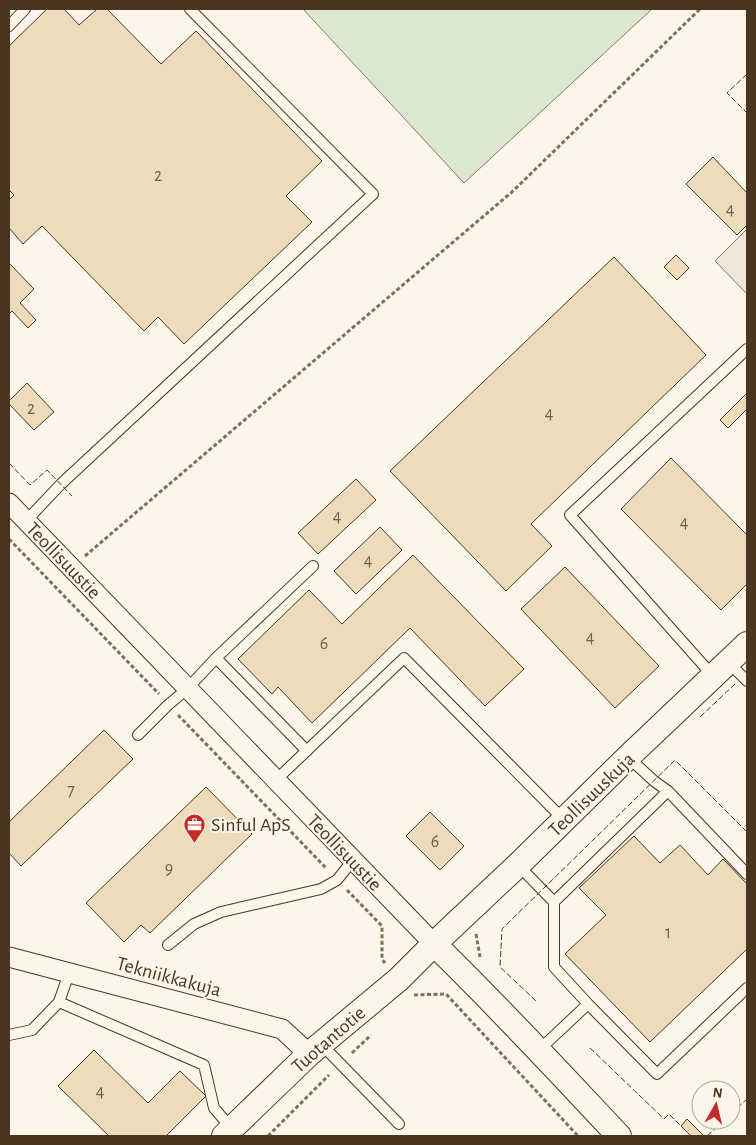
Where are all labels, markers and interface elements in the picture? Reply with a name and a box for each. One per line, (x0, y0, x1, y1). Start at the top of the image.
house number: 2 (154, 167, 162, 185)
house number: 4 (726, 201, 735, 219)
house number: 2 (27, 400, 35, 418)
house number: 4 (545, 405, 554, 423)
house number: 4 (333, 508, 342, 526)
house number: 4 (680, 514, 689, 532)
street label: Teollisuustie (22, 519, 104, 603)
house number: 4 (364, 552, 373, 570)
house number: 4 (586, 629, 595, 647)
house number: 6 (320, 635, 328, 653)
street label: Teollisuuskuja (545, 749, 639, 841)
house number: 7 (67, 782, 75, 800)
street label: Teollisuustie (303, 811, 385, 895)
office icon: Sinful ApS (183, 812, 207, 843)
place label: Sinful ApS (211, 815, 291, 835)
house number: 6 (431, 833, 439, 851)
house number: 9 (165, 860, 173, 878)
house number: 1 (665, 924, 671, 942)
street label: Tekniikkakuja (114, 953, 223, 1001)
street label: Tuotantotie (288, 1003, 369, 1077)
north arrow (691, 1080, 741, 1130)
house number: 4 (96, 1083, 105, 1101)
text: N (712, 1086, 723, 1101)

